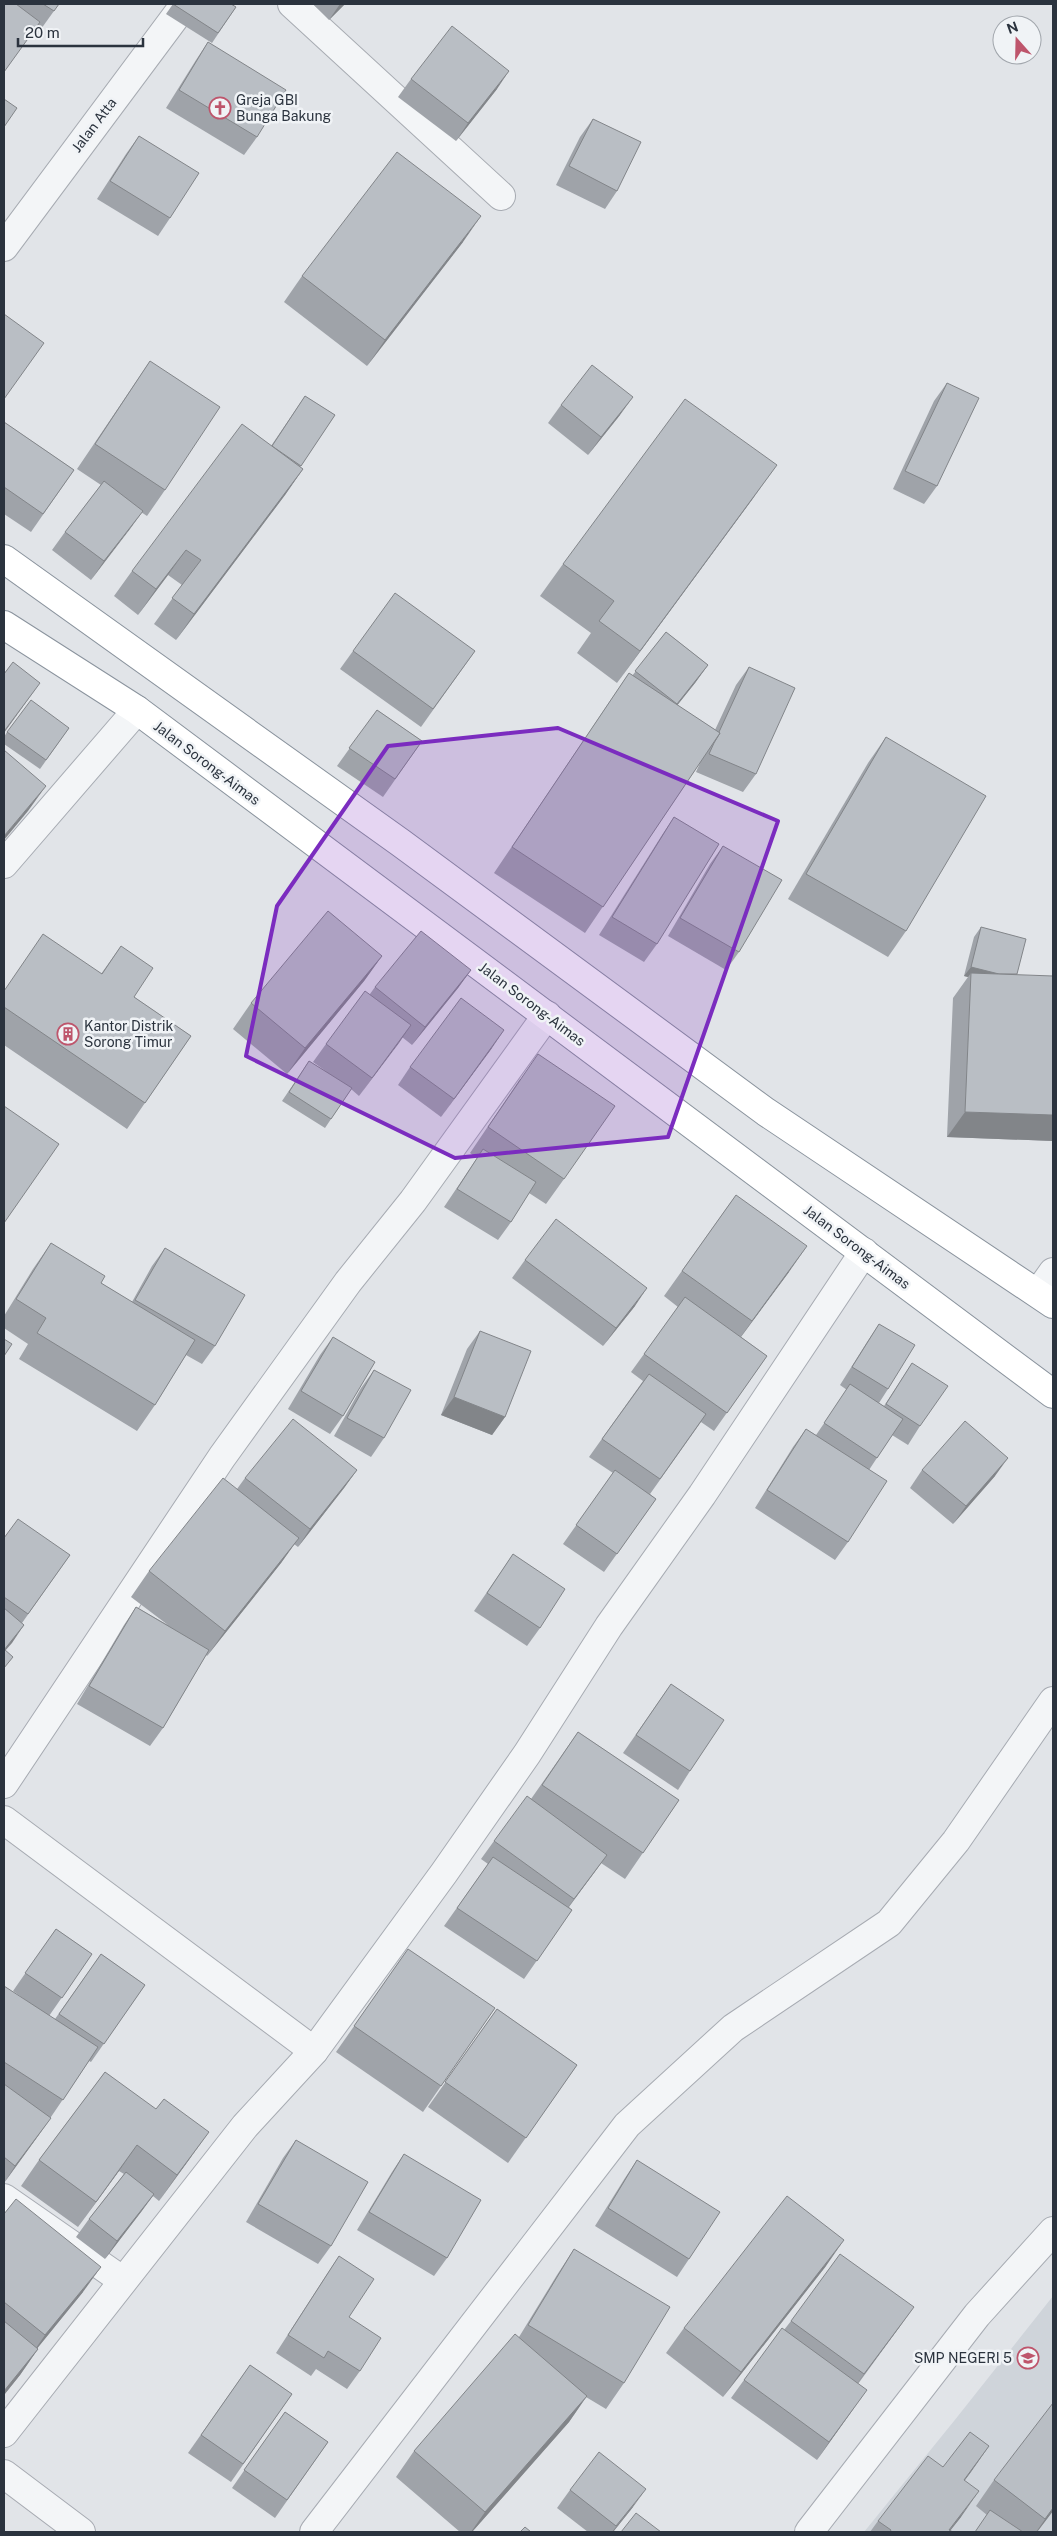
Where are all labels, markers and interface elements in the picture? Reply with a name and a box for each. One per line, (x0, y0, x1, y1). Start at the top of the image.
scale bar (18, 15, 142, 47)
north arrow (992, 15, 1042, 65)
text: N (1005, 18, 1020, 37)
text: 20 m (25, 24, 60, 41)
place label: Greja GBI Bunga Bakung (236, 92, 331, 124)
street label: Jalan Atta (68, 95, 120, 155)
church icon: Greja GBI Bunga Bakung (208, 96, 232, 120)
street label: Jalan Sorong-Aimas (151, 718, 263, 808)
street label: Jalan Sorong-Aimas (476, 959, 588, 1049)
place label: Kantor Distrik Sorong Timur (84, 1018, 174, 1050)
building icon: Kantor Distrik Sorong Timur (56, 1022, 80, 1046)
street label: Jalan Sorong-Aimas (801, 1202, 913, 1292)
school or university icon: SMP NEGERI 5 (1016, 2346, 1040, 2370)
place label: SMP NEGERI 5 (914, 2350, 1012, 2366)

